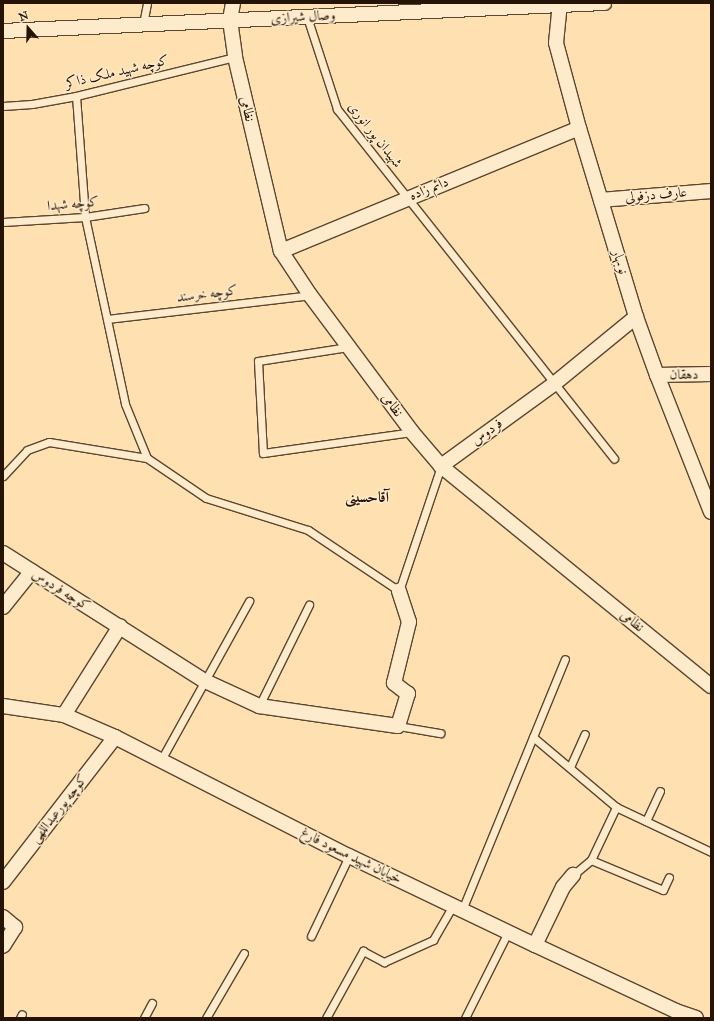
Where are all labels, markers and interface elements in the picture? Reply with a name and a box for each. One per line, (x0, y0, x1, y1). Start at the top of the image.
street label: وصال شیرازی (270, 7, 336, 27)
north arrow (8, 8, 48, 48)
text: N (17, 9, 30, 24)
street label: کوچه شهید ملک ذاکر (63, 52, 171, 92)
street label: نظامی (236, 95, 258, 123)
street label: شهیدان پور انوری (344, 99, 406, 171)
street label: دائم زاده (407, 174, 451, 204)
street label: عارف دزفولی (624, 184, 688, 206)
street label: کوچه شهدا (46, 193, 100, 215)
street label: نوبهار (608, 248, 632, 276)
street label: کوچه خرسند (176, 282, 238, 306)
street label: دهقان (669, 366, 699, 384)
street label: نظامی (378, 390, 406, 420)
street label: فردوس (468, 415, 506, 449)
district label: آقاحسینی (345, 489, 389, 507)
street label: کوچه فردوس (29, 566, 93, 614)
street label: نظامی (617, 606, 647, 636)
street label: کوچه پورعبداللهی (27, 771, 91, 847)
street label: خیابان شهید مسعود فارغ (298, 824, 404, 888)

